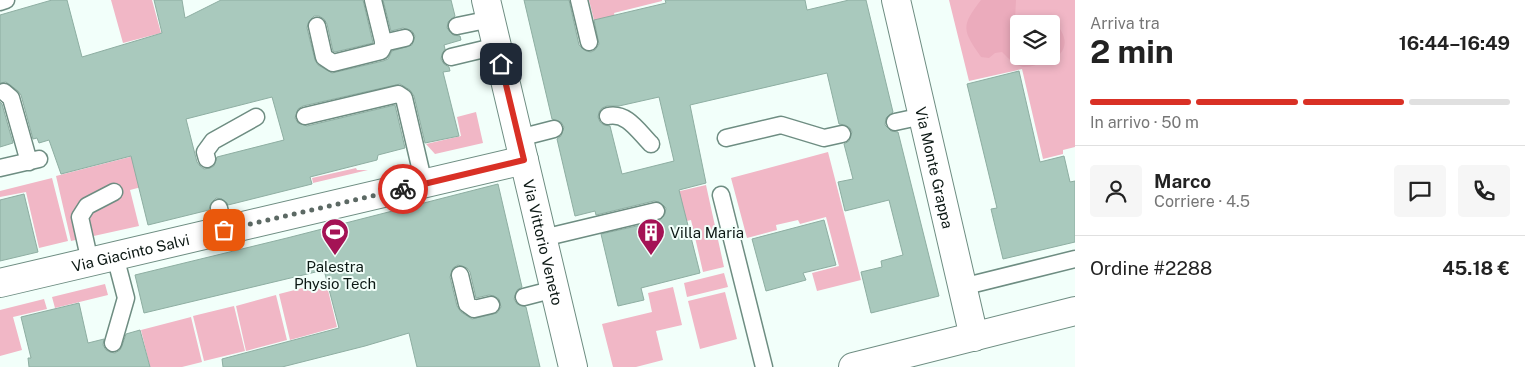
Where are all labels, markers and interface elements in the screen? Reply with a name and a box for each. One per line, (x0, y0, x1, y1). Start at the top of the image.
text: Arriva tra (1090, 14, 1160, 33)
map controls (1010, 15, 1060, 65)
button: layers (1010, 15, 1060, 65)
text: 16:44–16:49 (1399, 32, 1510, 54)
text: 2 min (1090, 33, 1174, 70)
pin (480, 43, 522, 85)
icon: home (487, 50, 515, 78)
street label: Via Monte Grappa (912, 105, 957, 230)
text: In arrivo · 50 m (1090, 113, 1199, 132)
courier (378, 164, 428, 214)
button: person (1090, 165, 1142, 217)
button: chat (1394, 165, 1446, 217)
button: phone (1458, 165, 1510, 217)
text: Marco (1154, 170, 1211, 192)
icon: bike (389, 175, 417, 203)
street label: Via Vittorio Veneto (520, 178, 567, 307)
text: Corriere · 4.5 (1154, 192, 1250, 211)
pin (203, 209, 245, 251)
icon: bag (210, 216, 238, 244)
sports icon: Palestra Physio Tech (320, 217, 350, 256)
building icon: Villa Maria (636, 217, 666, 256)
place label: Villa Maria (670, 224, 744, 241)
street label: Via Giacinto Salvi (70, 230, 191, 274)
text: Ordine #2288 (1090, 257, 1212, 279)
text: 45.18 € (1442, 257, 1510, 279)
place label: Palestra Physio Tech (294, 258, 376, 292)

